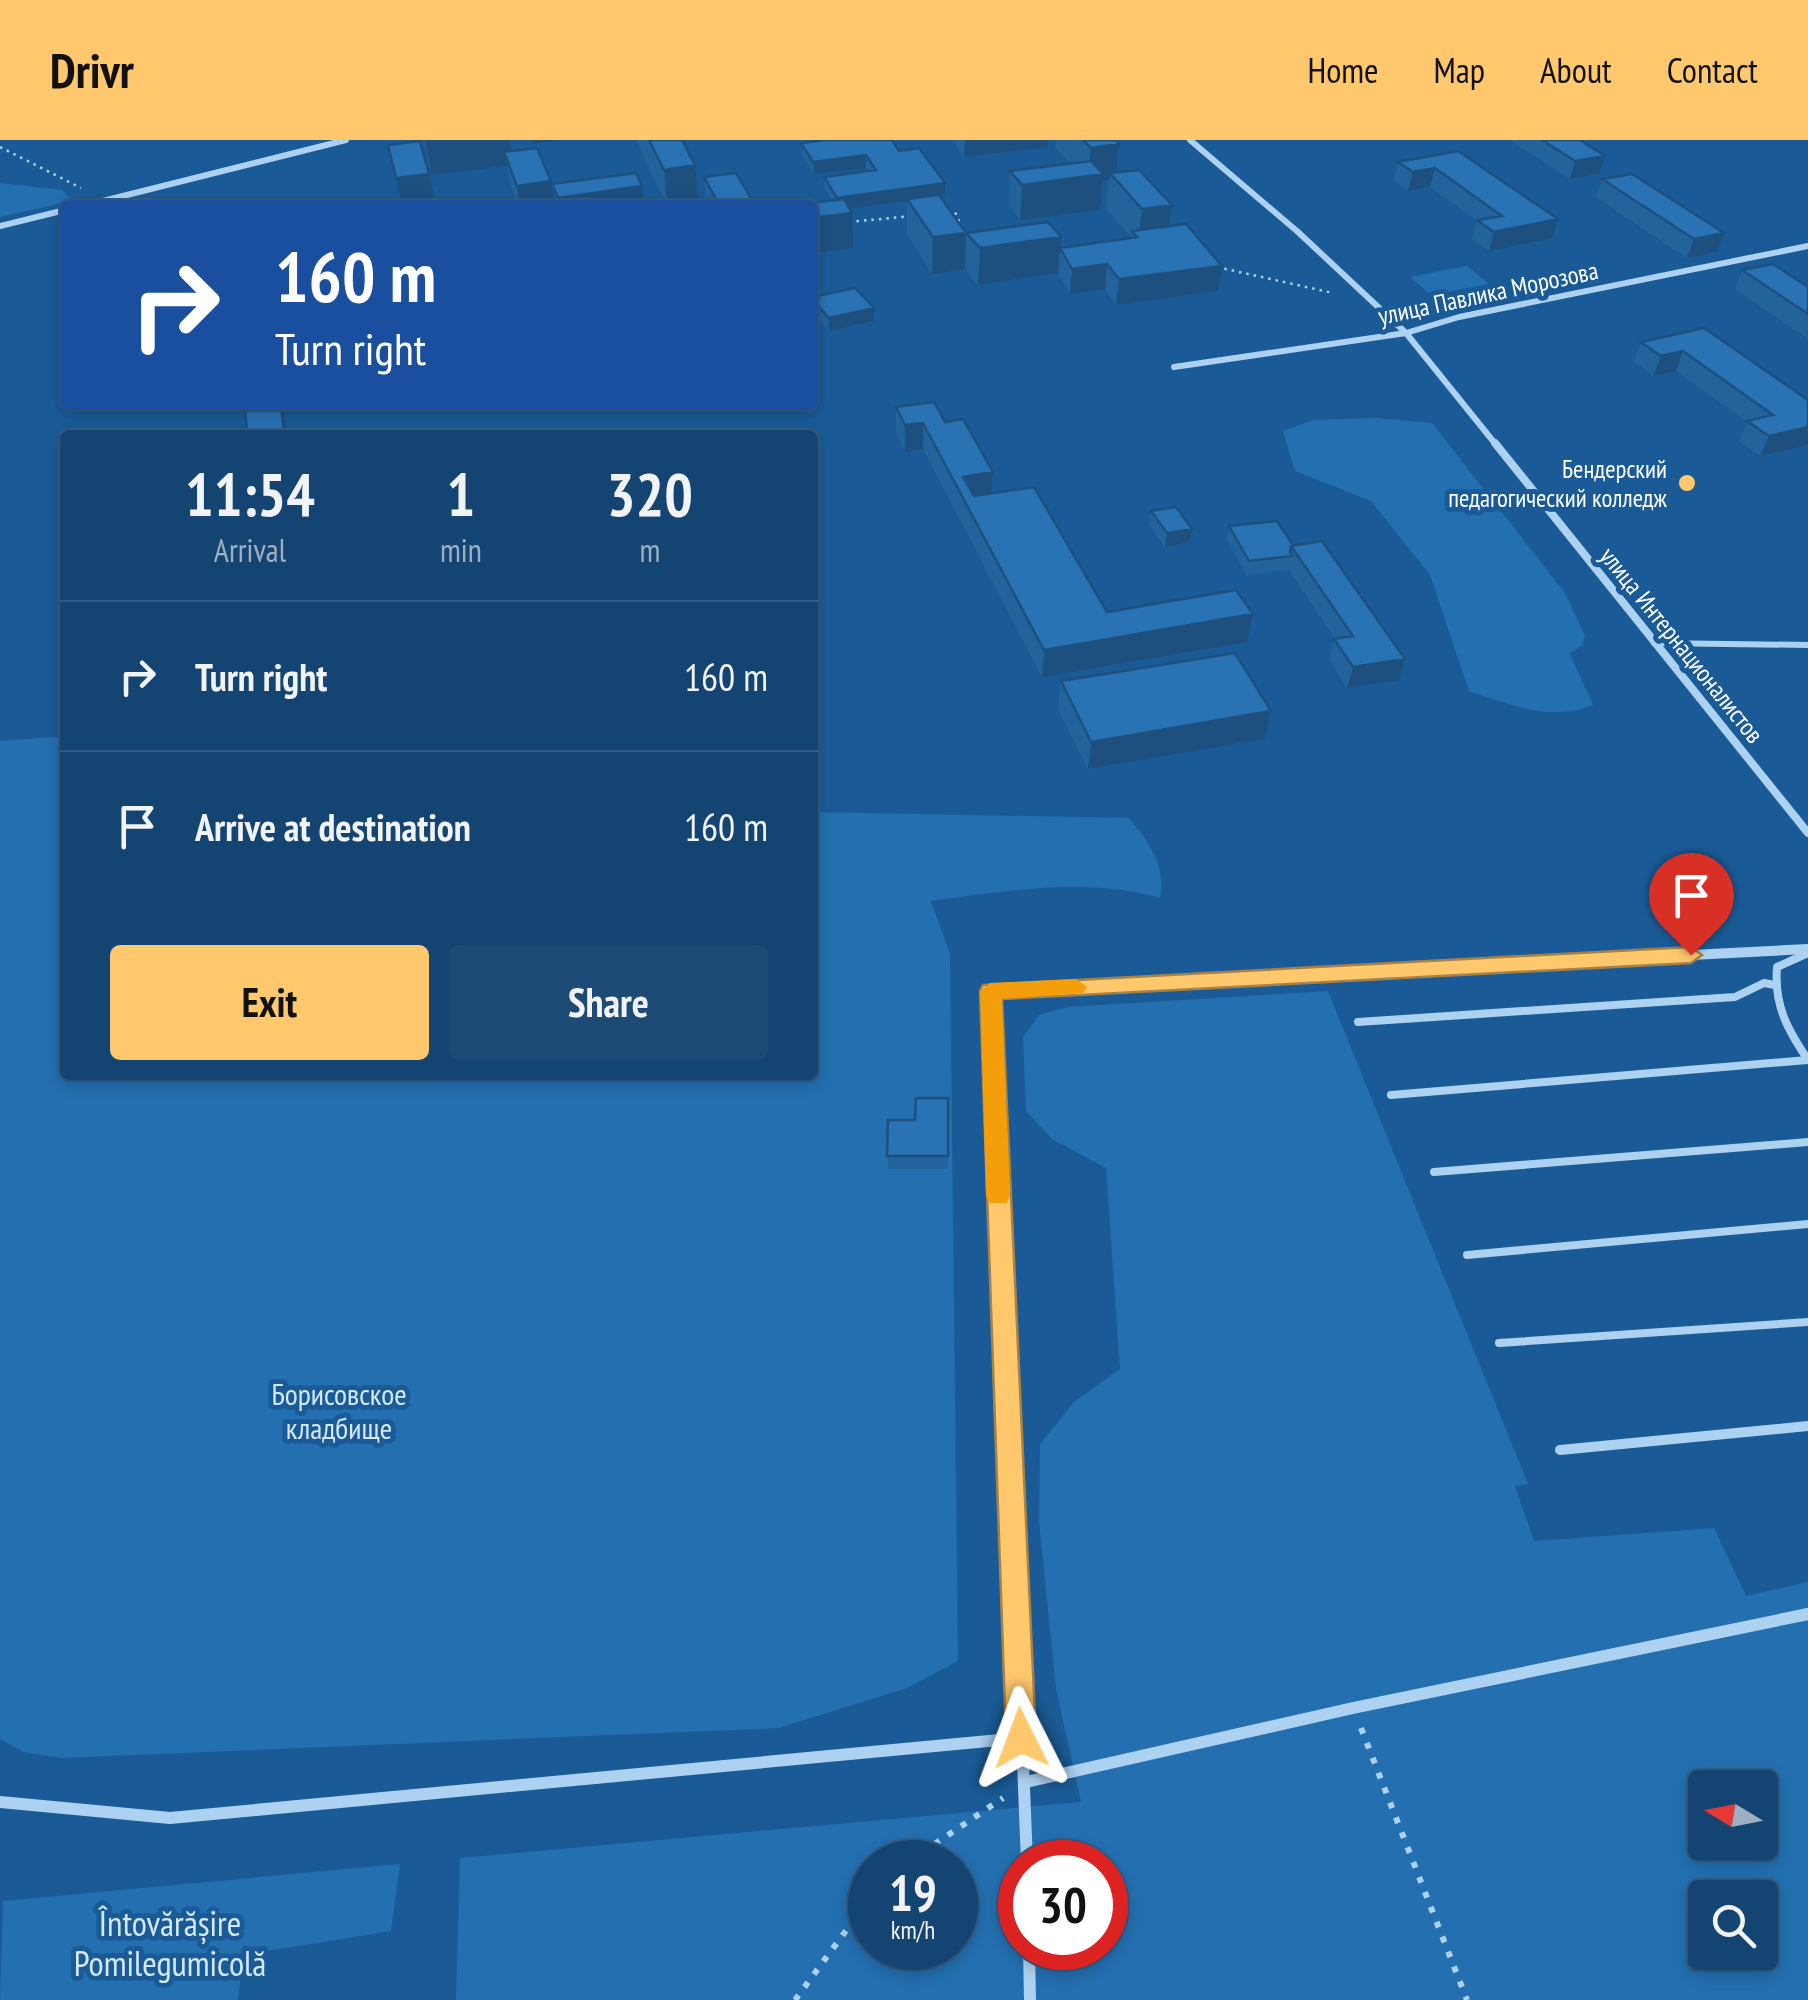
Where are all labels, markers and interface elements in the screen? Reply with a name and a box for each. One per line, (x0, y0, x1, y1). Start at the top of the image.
text: Drivr (50, 39, 134, 101)
text: Home (1307, 47, 1379, 93)
text: Map (1434, 47, 1485, 93)
text: About (1540, 47, 1612, 93)
text: Contact (1667, 47, 1758, 93)
text: 160 m (275, 231, 436, 321)
icon: right (110, 240, 240, 370)
street label: улица Павлика Морозова (1375, 254, 1601, 332)
text: Turn right (275, 319, 426, 377)
place label: Бендерский педагогический колледж (1448, 453, 1668, 514)
text: 11:54 (185, 455, 315, 533)
text: 1 (447, 455, 475, 533)
text: 320 (607, 455, 693, 533)
marker: Бендерский педагогический колледж (1676, 472, 1698, 494)
text: Arrival (214, 529, 286, 571)
text: min (440, 529, 482, 571)
text: m (639, 529, 660, 571)
street label: улица Интернационалистов (1593, 541, 1771, 749)
icon: right (110, 649, 165, 704)
text: Turn right (195, 652, 327, 701)
text: 160 m (684, 652, 768, 701)
icon: arrive (110, 799, 165, 854)
text: Arrive at destination (195, 802, 471, 851)
text: 160 m (684, 802, 768, 851)
pin (1649, 853, 1734, 956)
icon: arrive (1664, 868, 1719, 923)
button: Exit (110, 945, 429, 1060)
button: Share (449, 945, 768, 1060)
park label: Борисовское кладбище (271, 1374, 407, 1447)
position arrow (969, 1686, 1073, 1790)
north arrow (1688, 1770, 1778, 1860)
map controls (1688, 1770, 1778, 1970)
speed limit sign: 30 (998, 1840, 1128, 1970)
text: 19 (889, 1860, 937, 1925)
button: search (1688, 1880, 1778, 1970)
park label: Întovărășire Pomilegumicolă (74, 1900, 266, 1986)
text: km/h (891, 1914, 935, 1946)

